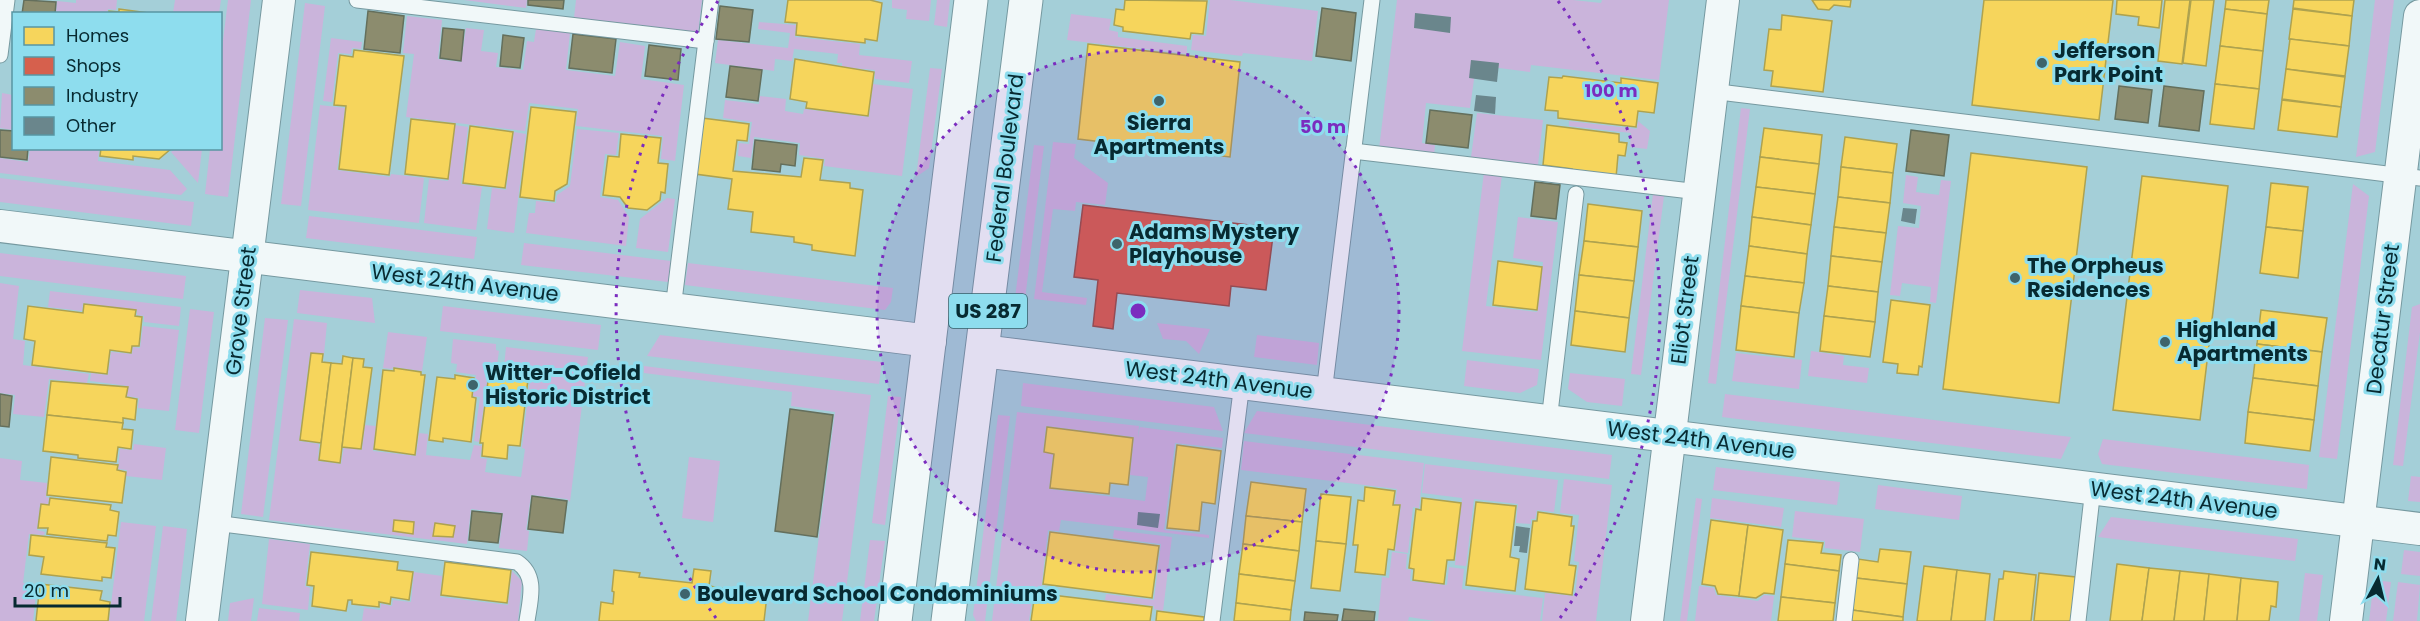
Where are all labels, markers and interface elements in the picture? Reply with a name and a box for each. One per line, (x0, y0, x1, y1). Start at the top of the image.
legend (12, 12, 222, 150)
text: Homes (66, 23, 129, 48)
place label: Jefferson Park Point (2054, 36, 2163, 89)
text: Shops (66, 53, 121, 78)
marker: Jefferson Park Point (2035, 56, 2049, 70)
street label: Federal Boulevard (979, 72, 1030, 264)
text: 100 m (1584, 78, 1638, 103)
text: Industry (66, 83, 138, 108)
marker: Sierra Apartments (1152, 94, 1166, 108)
place label: Sierra Apartments (1093, 108, 1225, 161)
text: Other (66, 113, 116, 138)
text: 50 m (1300, 114, 1346, 139)
place label: Adams Mystery Playhouse (1129, 217, 1300, 270)
marker: Adams Mystery Playhouse (1110, 237, 1124, 251)
street label: Decatur Street (2359, 242, 2406, 396)
street label: Grove Street (218, 245, 263, 377)
place label: The Orpheus Residences (2027, 251, 2164, 304)
street label: Eliot Street (1663, 254, 1706, 366)
street label: West 24th Avenue (370, 257, 560, 308)
marker: The Orpheus Residences (2008, 271, 2022, 285)
road number: US 287 (949, 294, 1027, 328)
centre of rings (1128, 301, 1148, 321)
place label: Highland Apartments (2177, 315, 2308, 368)
marker: Highland Apartments (2158, 335, 2172, 349)
street label: West 24th Avenue (1124, 354, 1314, 405)
place label: Witter-Cofield Historic District (485, 358, 651, 411)
marker: Witter-Cofield Historic District (466, 378, 480, 392)
street label: West 24th Avenue (1606, 414, 1796, 465)
street label: West 24th Avenue (2089, 474, 2279, 525)
north arrow (2348, 549, 2408, 609)
text: N (2372, 552, 2387, 577)
scale bar (15, 570, 120, 608)
text: 20 m (24, 578, 69, 603)
place label: Boulevard School Condominiums (697, 579, 1058, 608)
marker: Boulevard School Condominiums (678, 587, 692, 601)

